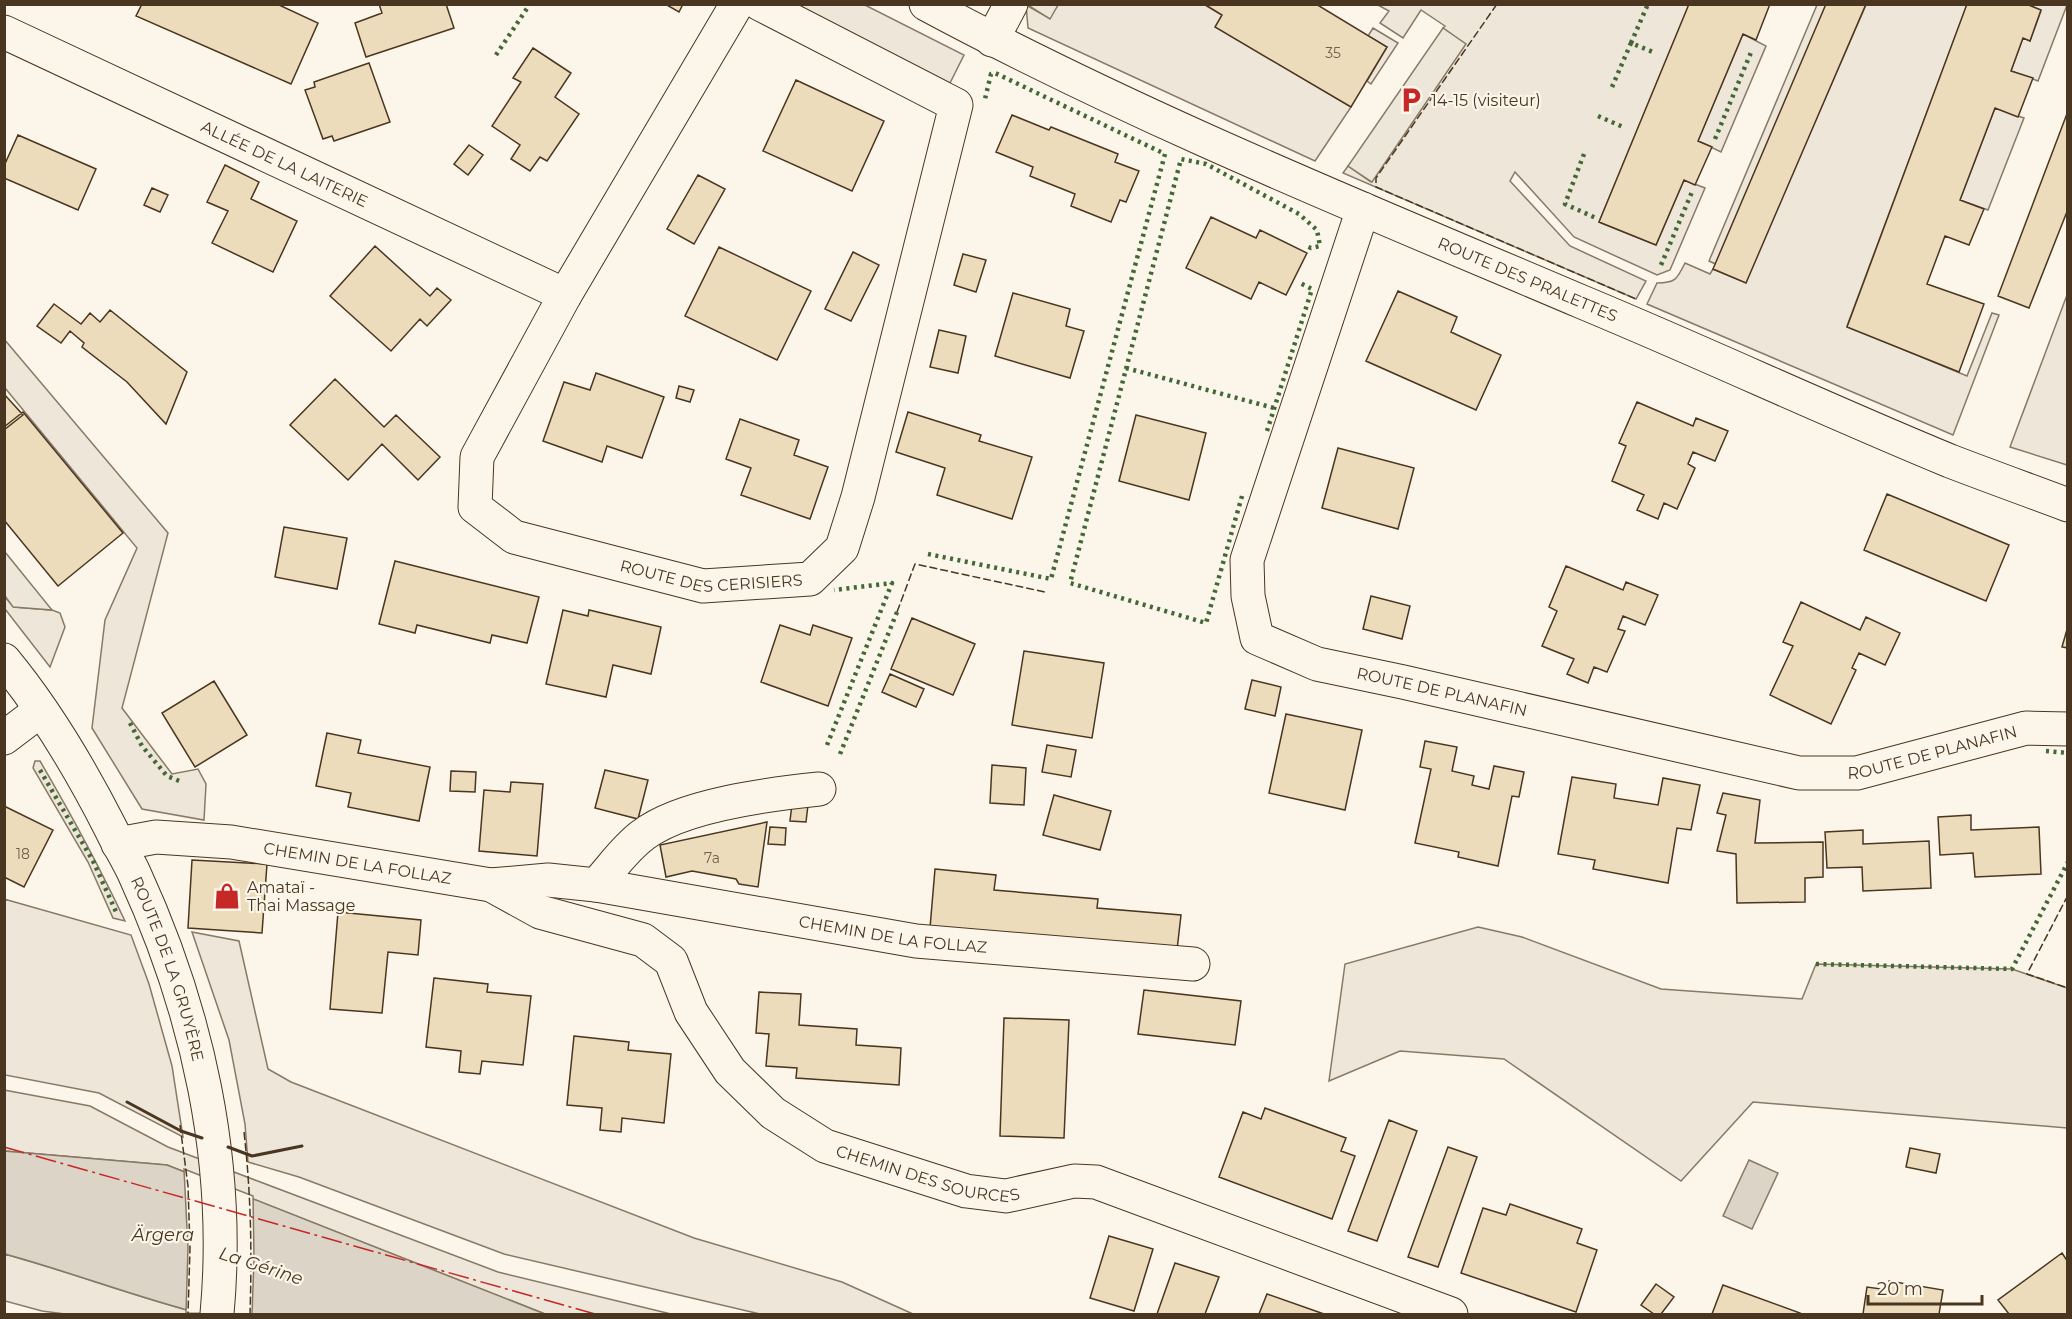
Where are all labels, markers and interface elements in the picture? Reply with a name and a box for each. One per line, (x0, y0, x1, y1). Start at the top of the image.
house number: 35 (1325, 44, 1341, 62)
parking icon: 14-15 (visiteur) (1396, 85, 1426, 115)
place label: 14-15 (visiteur) (1431, 91, 1541, 110)
street label: ALLÉE DE LA LAITERIE (198, 116, 371, 211)
street label: ROUTE DES PRALETTES (1435, 233, 1621, 325)
street label: ROUTE DES CERISIERS (618, 555, 803, 595)
street label: ROUTE DE PLANAFIN (1355, 663, 1529, 720)
street label: ROUTE DE PLANAFIN (1848, 721, 2019, 783)
street label: CHEMIN DE LA FOLLAZ (262, 838, 453, 888)
house number: 18 (16, 845, 30, 863)
house number: 7a (704, 849, 720, 867)
street label: ROUTE DE LA GRUYÈRE (127, 873, 208, 1063)
place label: Amataï - Thai Massage (247, 878, 355, 915)
shop icon: Amataï - Thai Massage (212, 881, 242, 911)
street label: CHEMIN DE LA FOLLAZ (797, 911, 988, 956)
street label: CHEMIN DES SOURCES (834, 1141, 1022, 1206)
water label: Ärgera (131, 1224, 194, 1246)
water label: La Gérine (216, 1242, 306, 1290)
scale bar (1868, 1268, 1982, 1306)
text: 20 m (1877, 1278, 1923, 1300)

